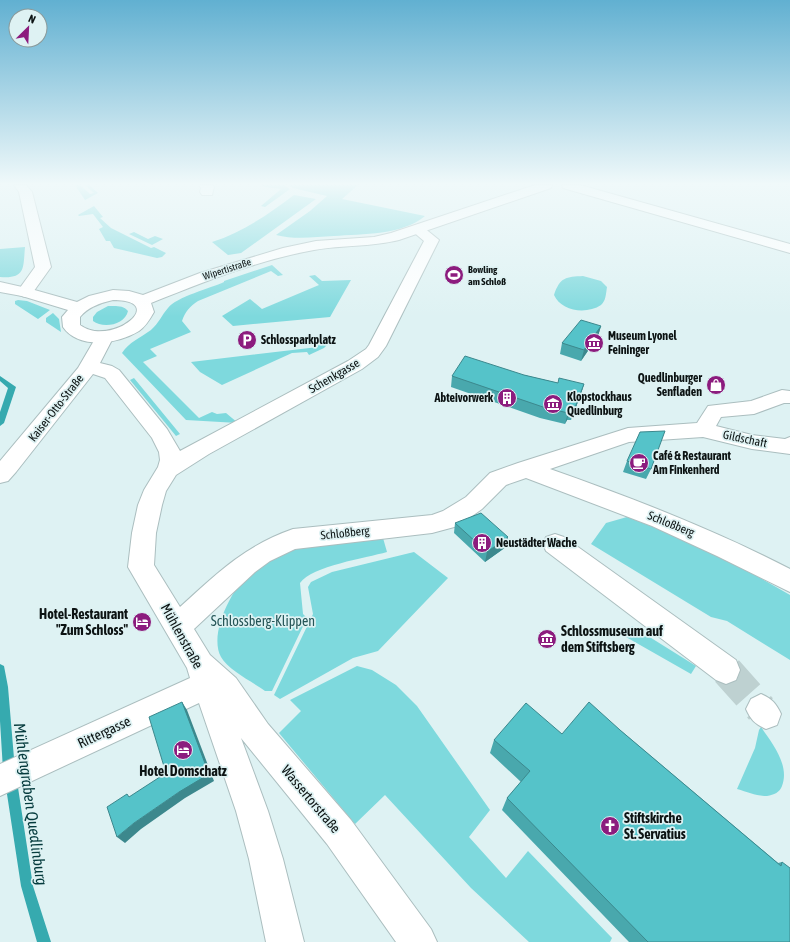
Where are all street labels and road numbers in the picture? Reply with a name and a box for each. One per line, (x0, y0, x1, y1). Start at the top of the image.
street label: Wipertistraße (202, 256, 253, 282)
street label: Schenkgasse (306, 356, 362, 396)
street label: Kaiser-Otto-Straße (26, 372, 86, 444)
street label: Gildschaft (722, 428, 769, 451)
street label: Schloßberg (646, 508, 697, 540)
street label: Schloßberg (320, 523, 371, 543)
street label: Mühlenstraße (158, 601, 206, 671)
street label: Rittergasse (75, 713, 133, 751)
street label: Wassertorstraße (278, 762, 344, 836)

